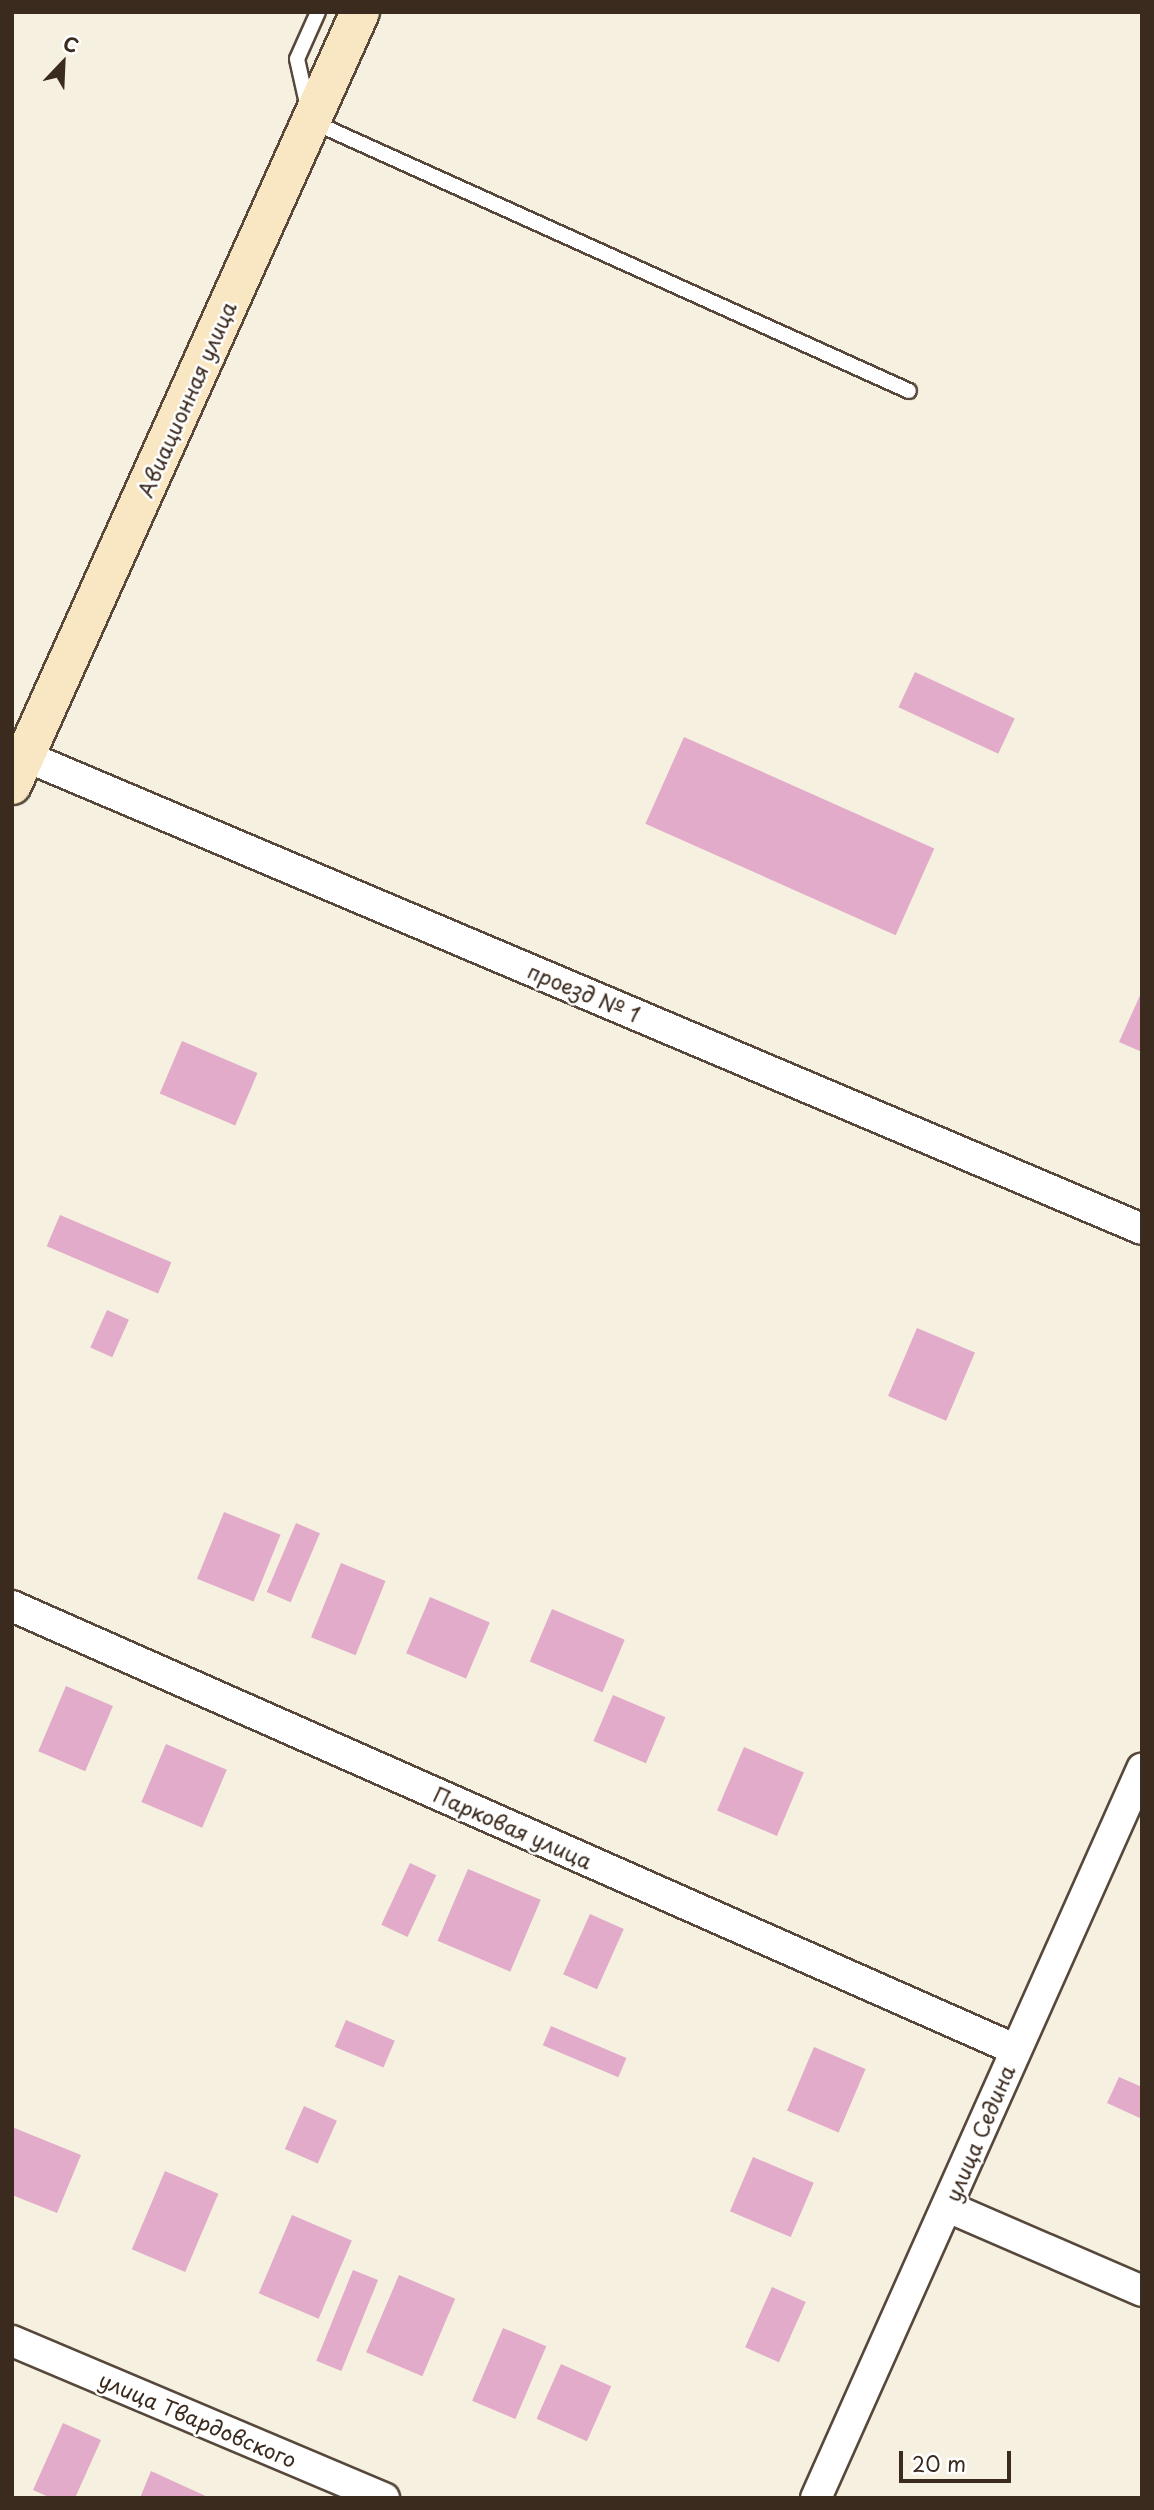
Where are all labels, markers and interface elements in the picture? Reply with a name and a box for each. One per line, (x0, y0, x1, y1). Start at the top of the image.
north arrow (28, 28, 98, 98)
text: С (59, 28, 83, 59)
street label: Авиационная улица (131, 297, 241, 501)
street label: проезд № 1 (524, 957, 644, 1027)
street label: Парковая улица (429, 1781, 597, 1873)
street label: улица Седина (939, 2060, 1019, 2206)
street label: улица Твардовского (95, 2366, 301, 2472)
scale bar (902, 2436, 1014, 2480)
text: 20 m (912, 2447, 966, 2479)

